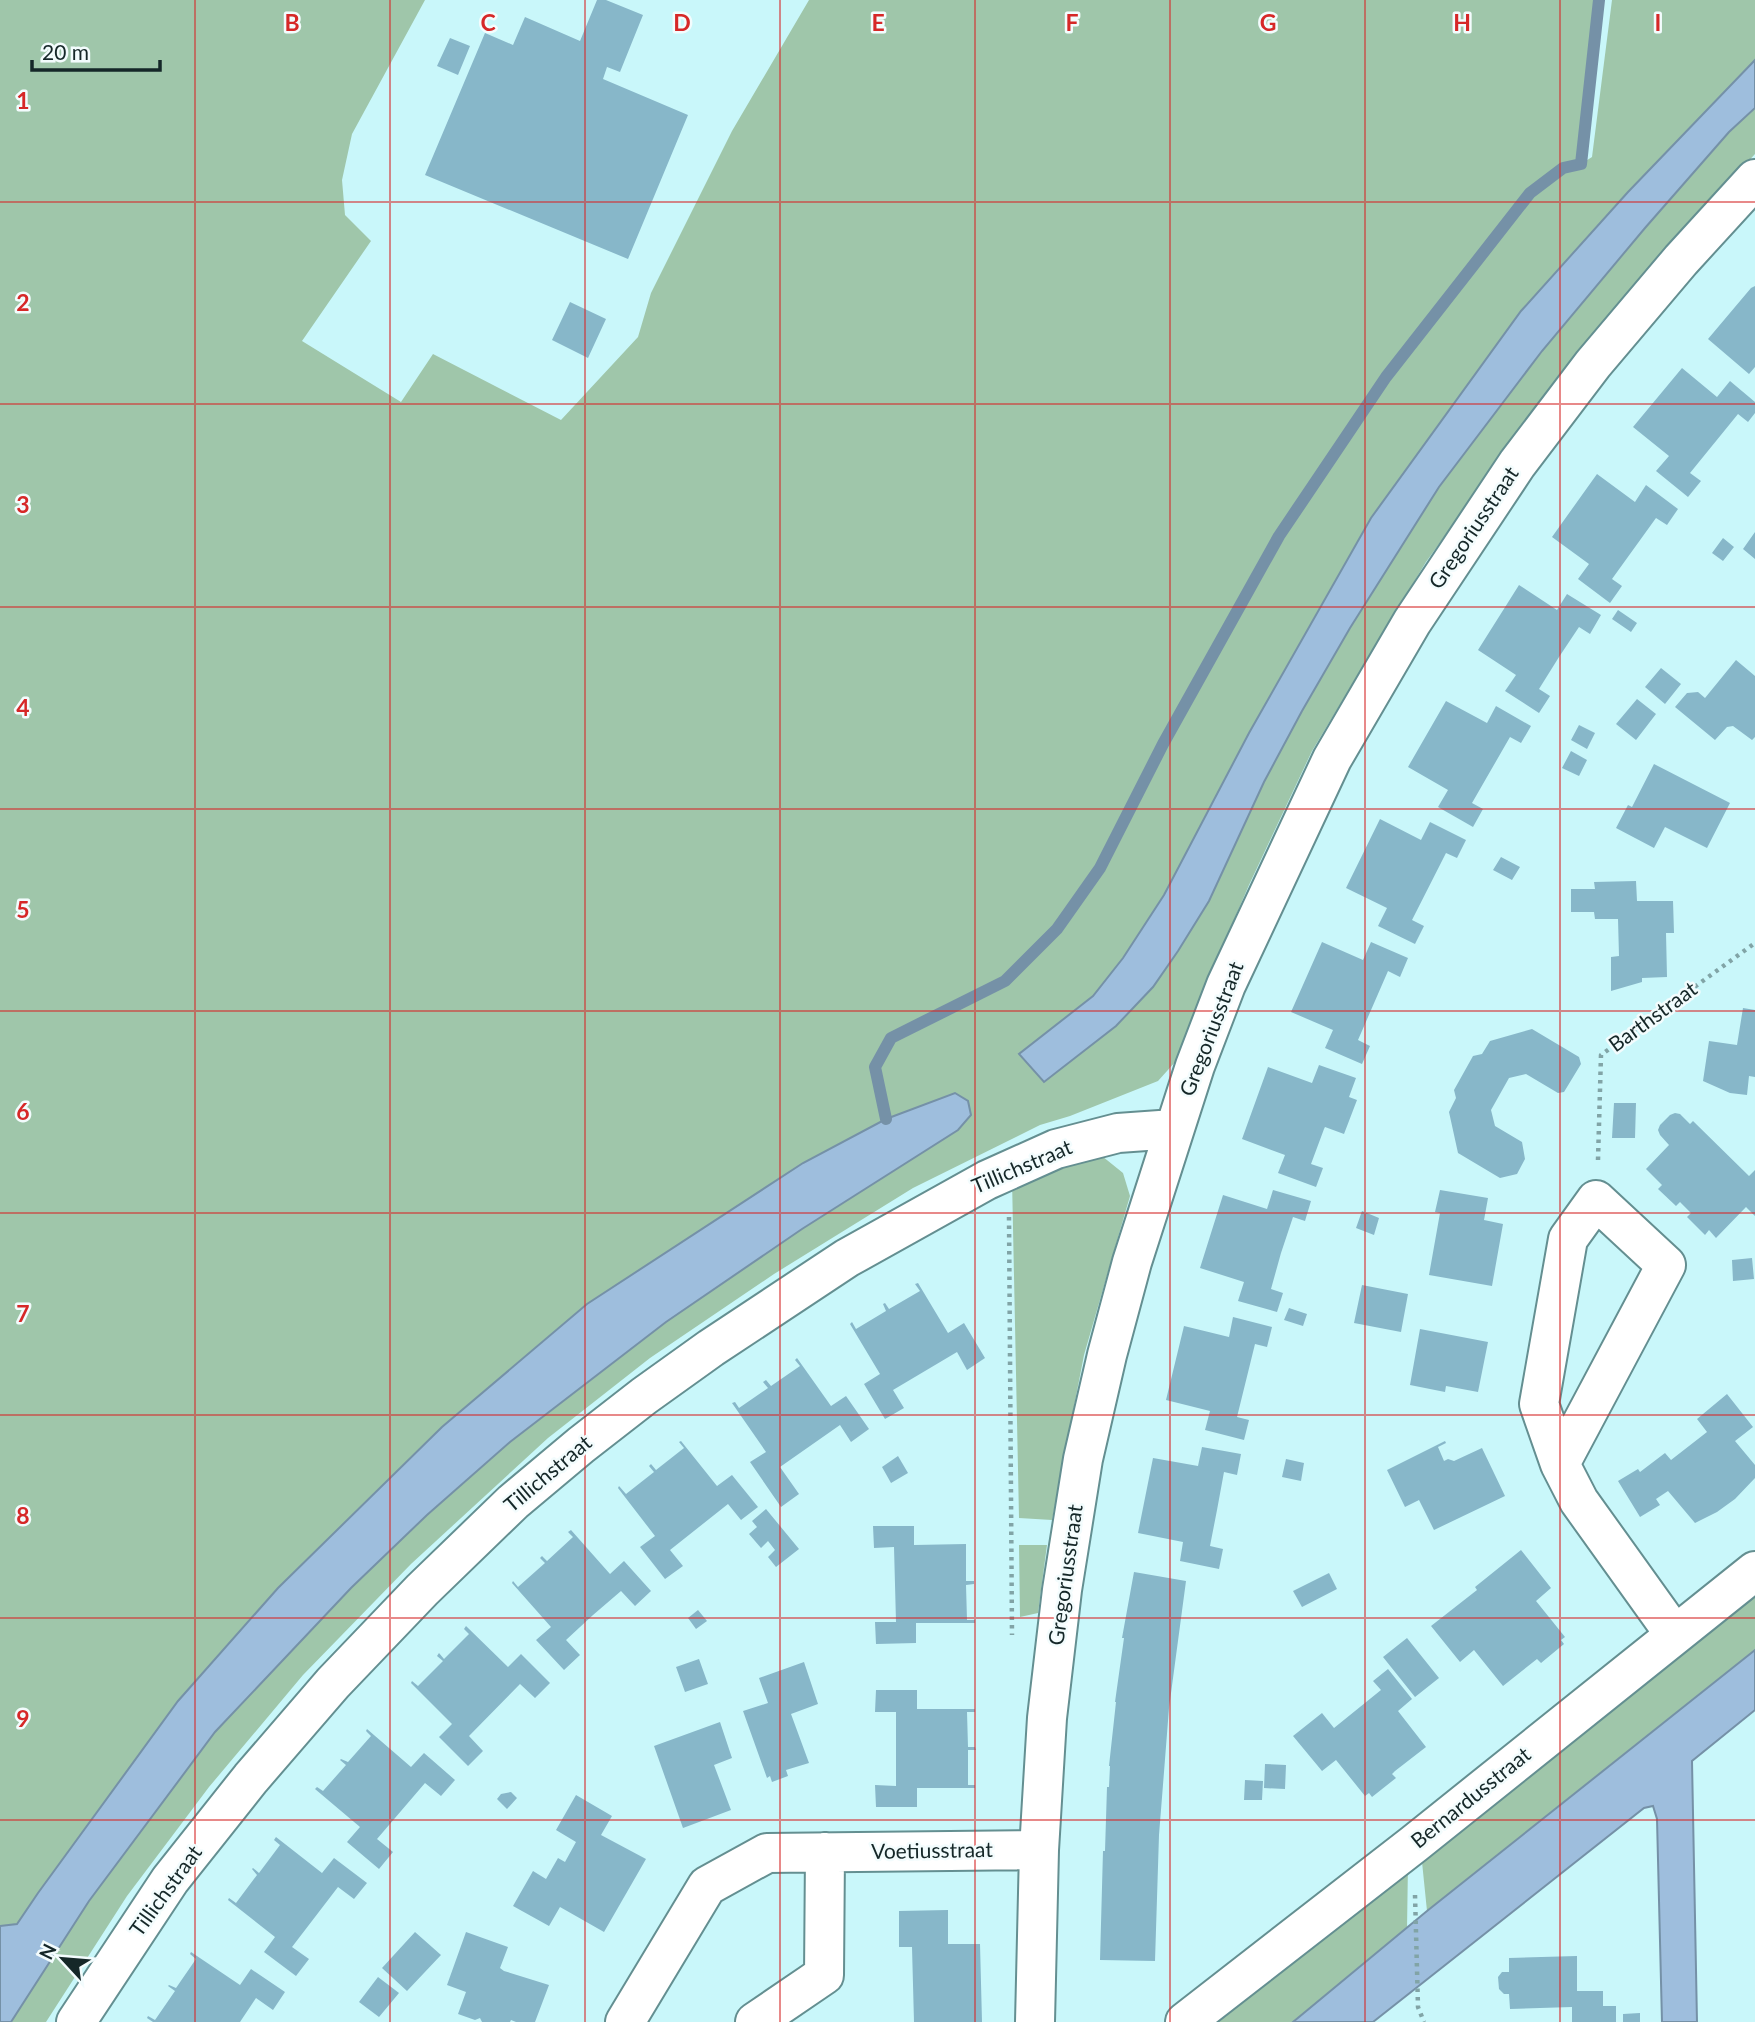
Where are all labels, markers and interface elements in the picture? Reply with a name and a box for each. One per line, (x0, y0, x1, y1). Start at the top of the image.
text: B (284, 8, 300, 36)
text: C (480, 8, 496, 36)
text: D (673, 8, 691, 36)
text: E (871, 8, 885, 36)
text: F (1065, 8, 1079, 36)
text: G (1260, 8, 1276, 36)
text: H (1453, 8, 1471, 36)
text: I (1655, 8, 1661, 36)
scale bar (32, 28, 159, 72)
text: 20 m (42, 39, 89, 64)
text: 1 (16, 86, 30, 114)
text: 2 (16, 288, 30, 316)
street label: Gregoriusstraat (1423, 461, 1523, 593)
text: 3 (16, 490, 30, 518)
text: 4 (16, 693, 30, 721)
text: 5 (16, 895, 30, 923)
street label: Gregoriusstraat (1173, 957, 1248, 1099)
street label: Barthstraat (1603, 975, 1702, 1056)
text: 6 (16, 1097, 30, 1125)
street label: Tillichstraat (968, 1133, 1076, 1198)
text: 7 (16, 1299, 30, 1327)
street label: Tillichstraat (498, 1429, 596, 1517)
text: 8 (16, 1501, 30, 1529)
street label: Gregoriusstraat (1042, 1502, 1087, 1647)
text: 9 (16, 1704, 30, 1732)
street label: Bernardusstraat (1405, 1741, 1535, 1853)
street label: Voetiusstraat (871, 1836, 993, 1863)
street label: Tillichstraat (123, 1839, 206, 1941)
north arrow (28, 1924, 98, 1994)
text: N (34, 1940, 61, 1963)

